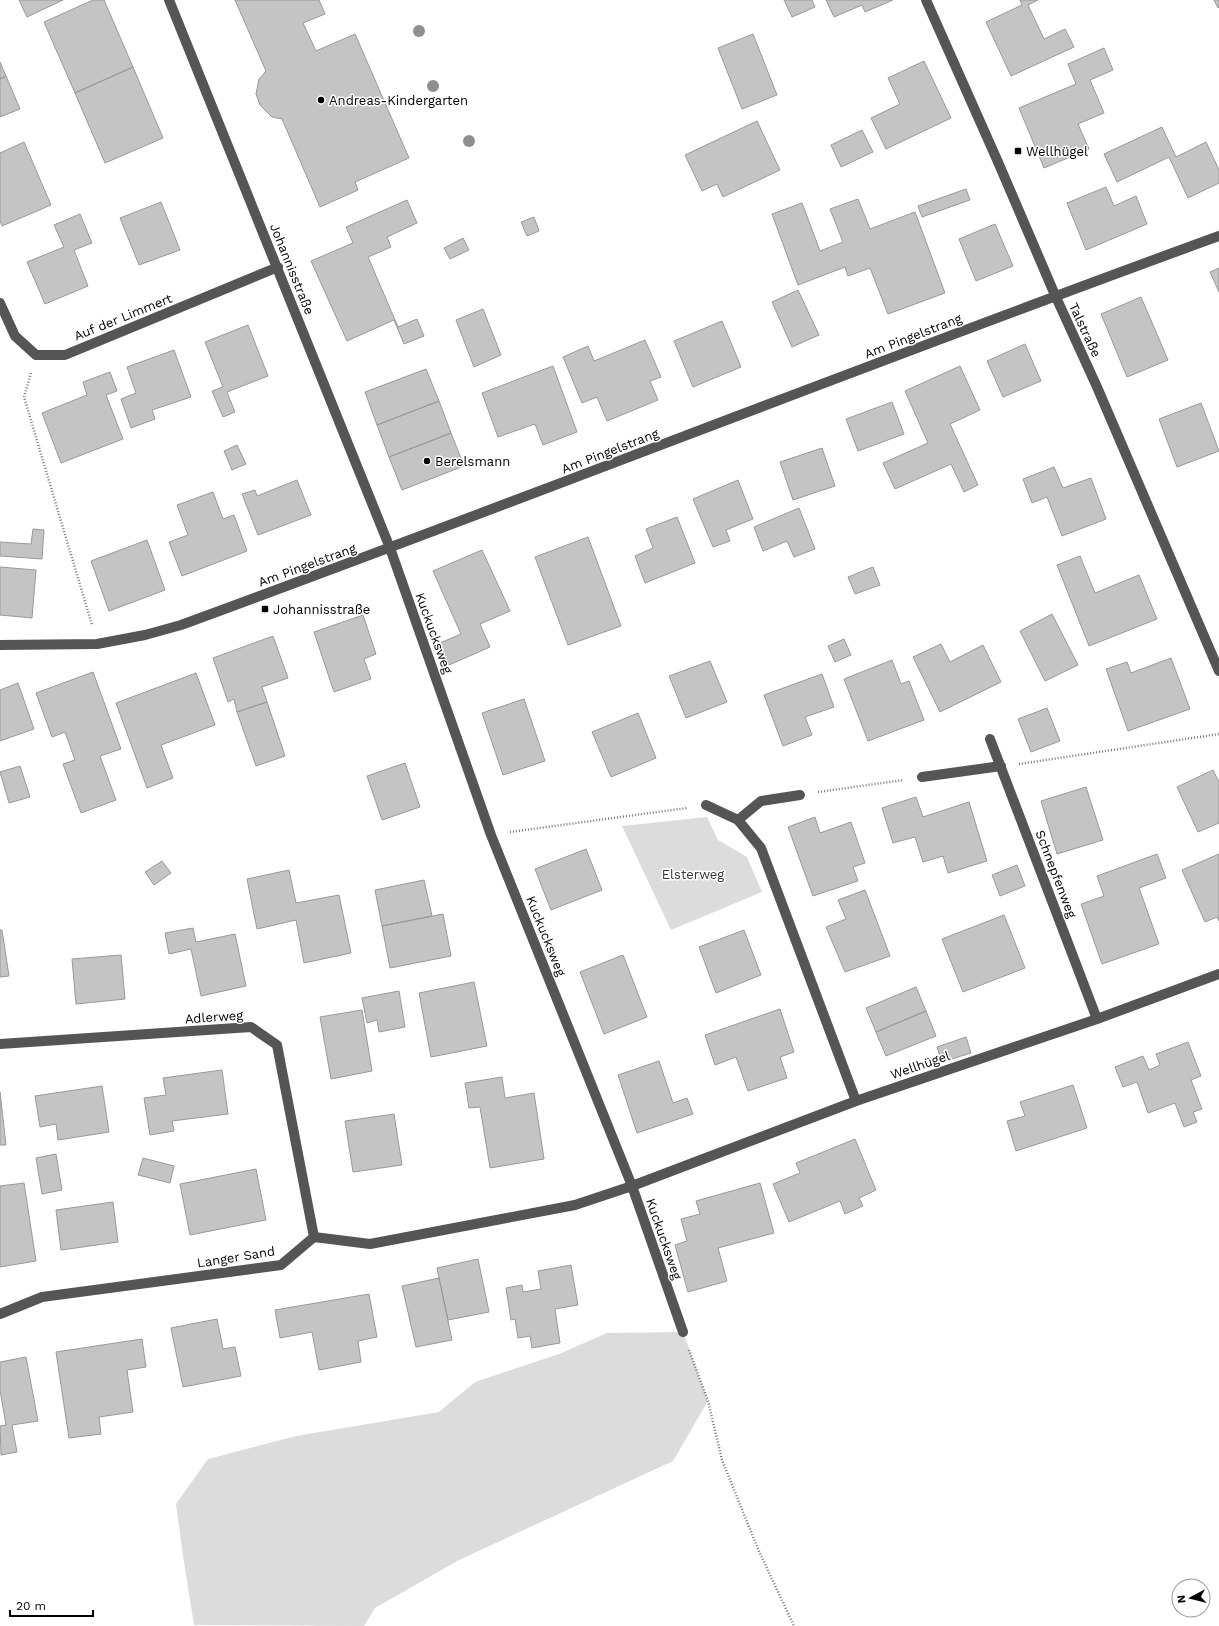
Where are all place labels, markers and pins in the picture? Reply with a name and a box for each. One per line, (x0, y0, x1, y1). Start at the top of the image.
place label: Andreas-Kindergarten (329, 93, 468, 108)
marker: Andreas-Kindergarten (316, 95, 326, 105)
place label: Wellhügel (1026, 144, 1088, 159)
marker: Wellhügel (1013, 146, 1023, 156)
place label: Berelsmann (435, 454, 510, 469)
marker: Berelsmann (422, 456, 432, 466)
place label: Johannisstraße (273, 602, 370, 617)
marker: Johannisstraße (260, 604, 270, 614)

